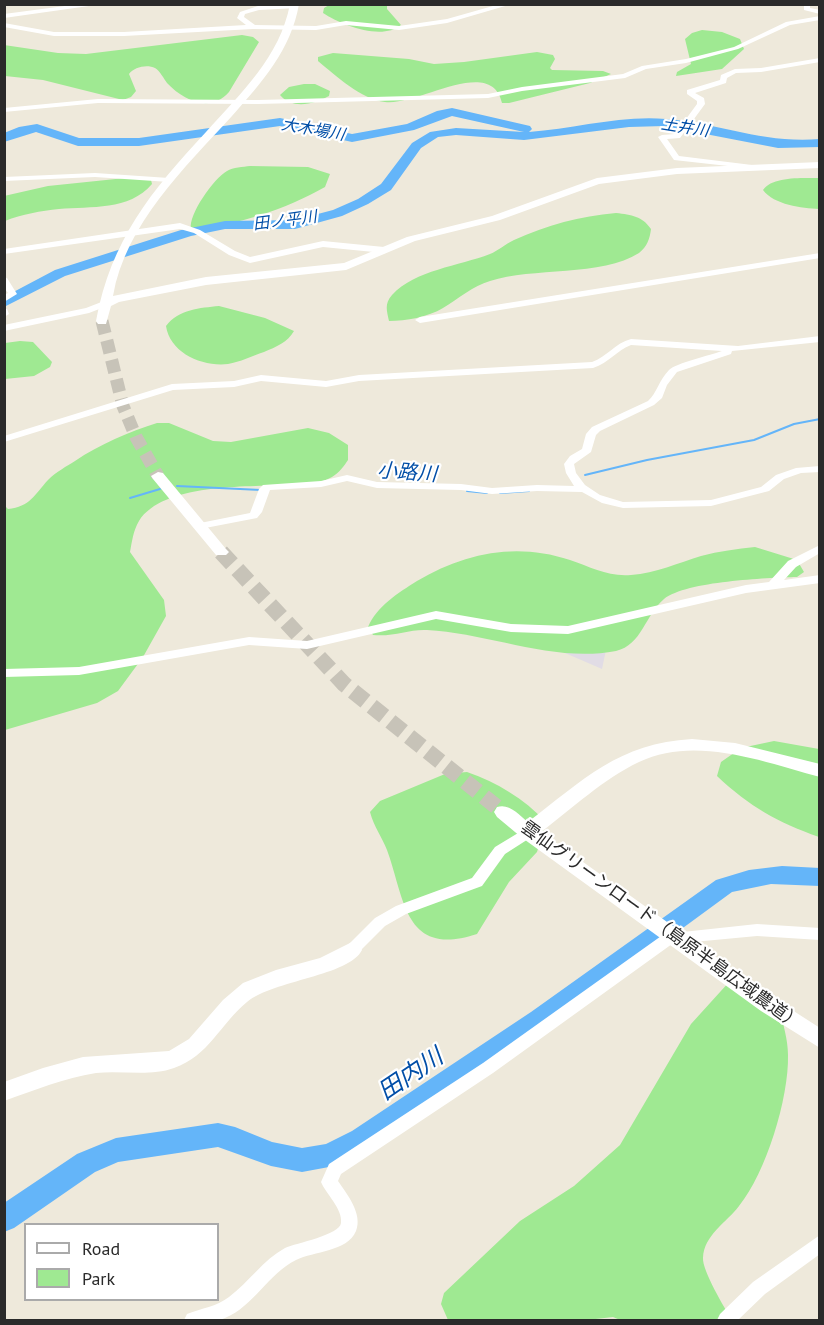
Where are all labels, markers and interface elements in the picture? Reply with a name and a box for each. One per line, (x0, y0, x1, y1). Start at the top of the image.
water label: 大木場川 (280, 115, 346, 145)
water label: 土井川 (660, 115, 710, 141)
water label: 田ノ平川 (252, 208, 318, 234)
water label: 小路川 (376, 459, 438, 487)
street label: 雲仙グリーンロード（島原半島広域農道） (516, 817, 806, 1035)
water label: 田内川 (373, 1043, 449, 1107)
legend (24, 1223, 219, 1301)
text: Road (82, 1237, 120, 1260)
text: Park (82, 1267, 115, 1290)

